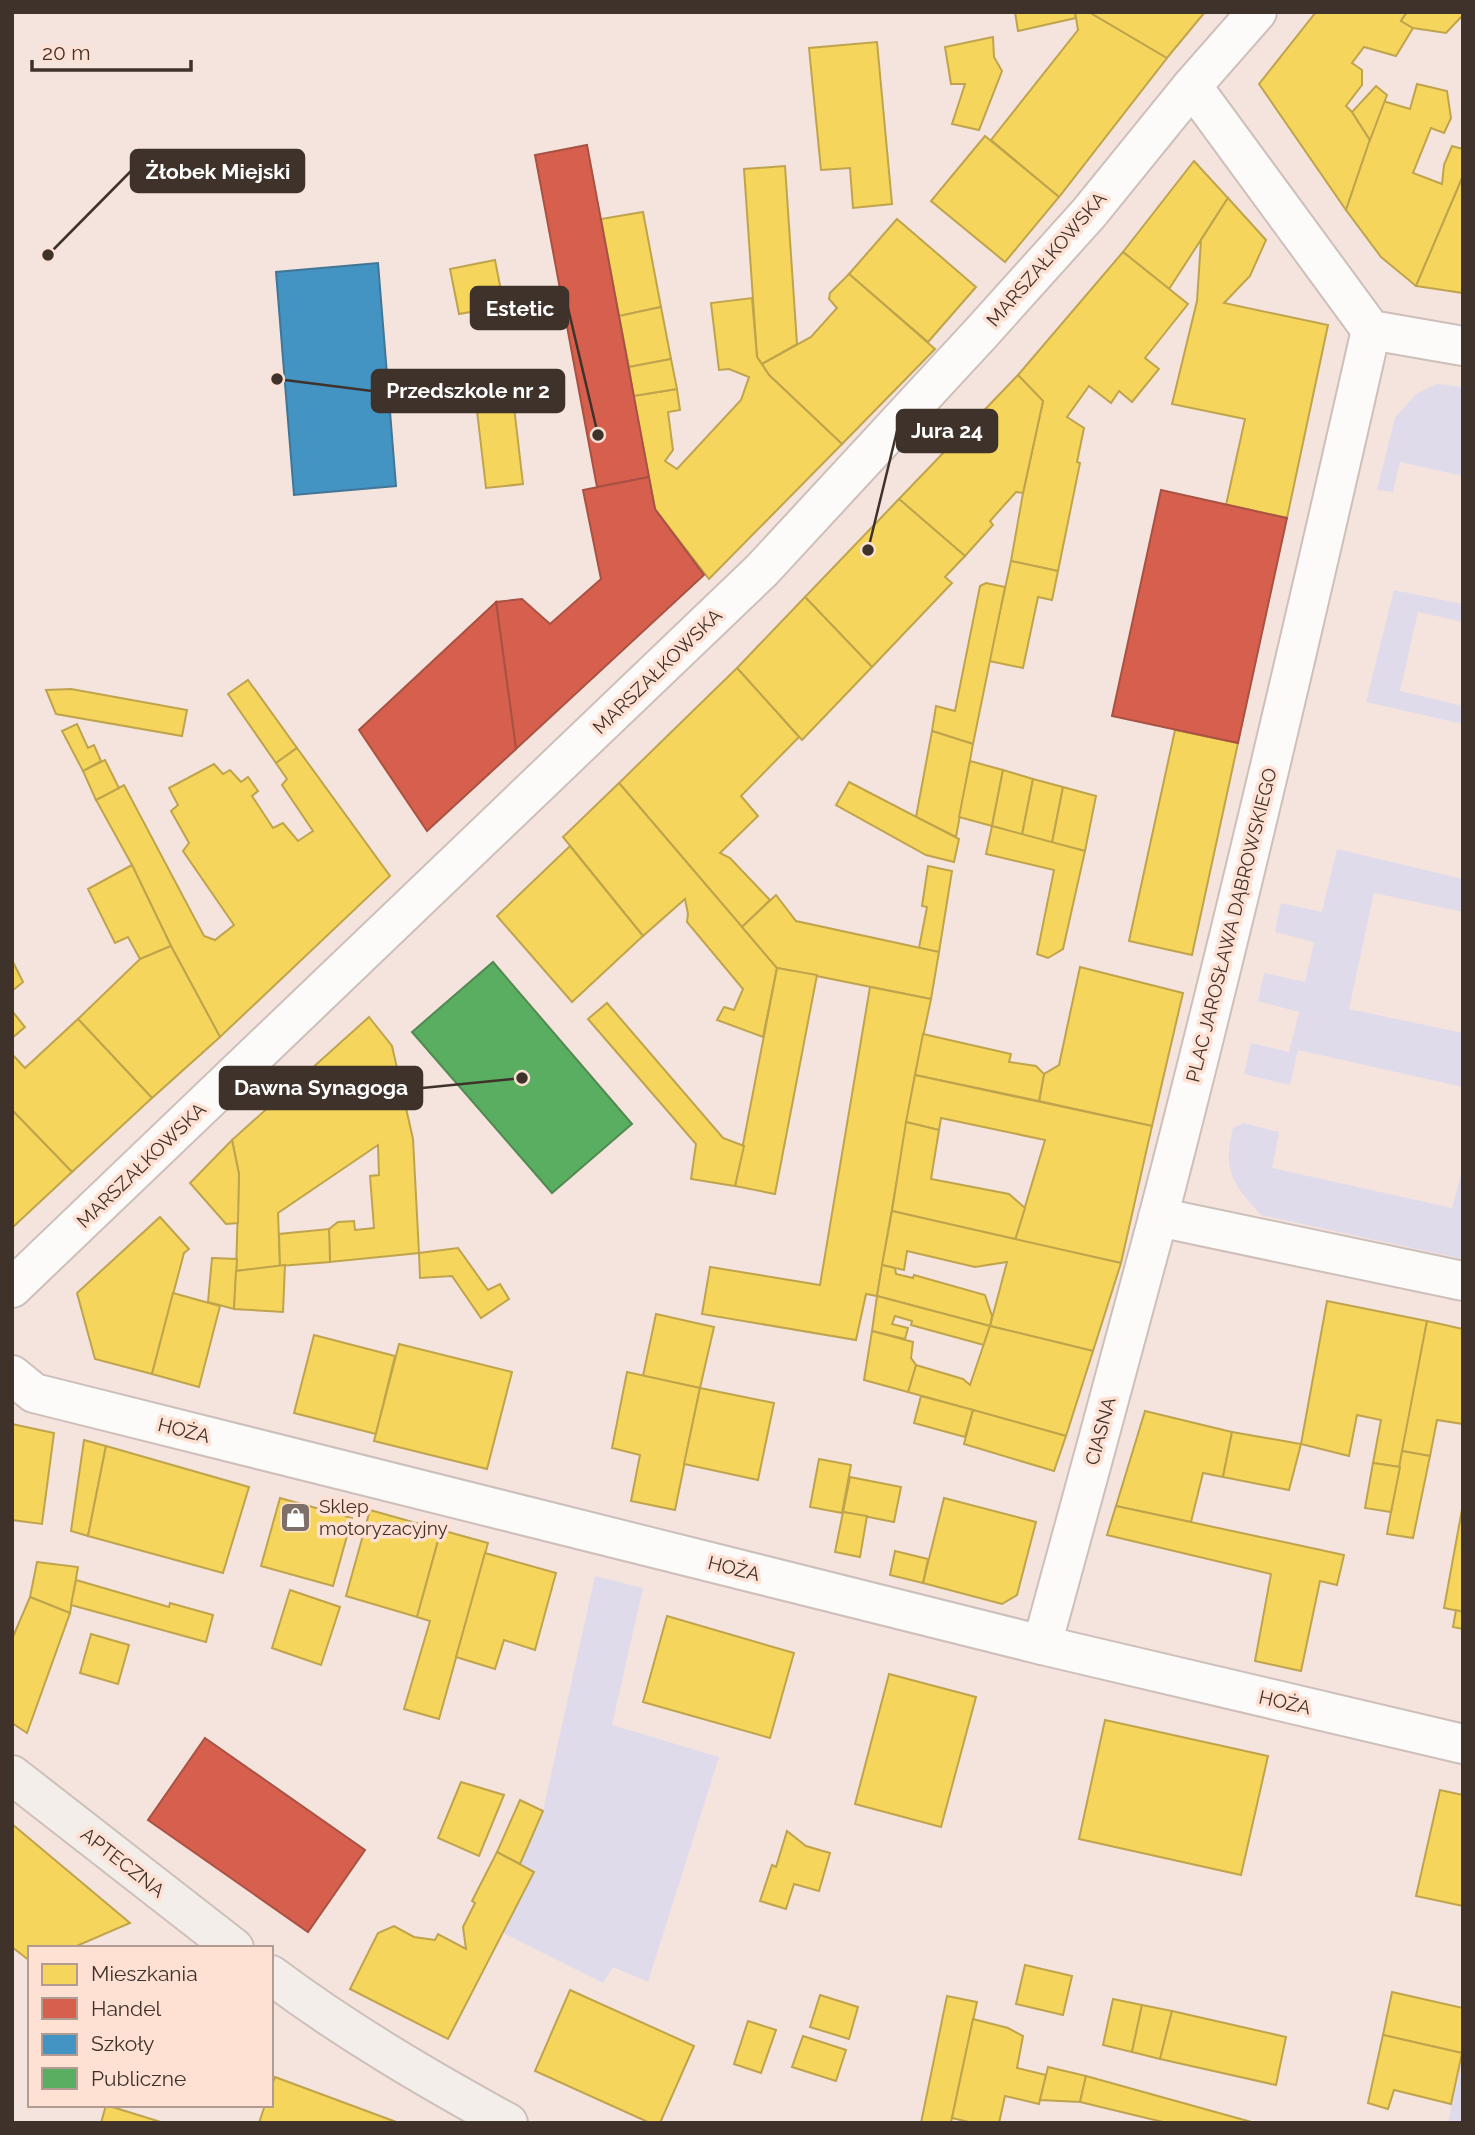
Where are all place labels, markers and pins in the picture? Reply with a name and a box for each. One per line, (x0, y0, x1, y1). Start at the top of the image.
callout: Żłobek Miejski (131, 150, 304, 192)
callout: Estetic (471, 287, 568, 329)
callout: Przedszkole nr 2 (372, 370, 564, 412)
callout: Jura 24 (897, 410, 997, 452)
callout: Dawna Synagoga (220, 1067, 422, 1109)
place label: Sklep motoryzacyjny (319, 1495, 448, 1539)
shop icon: Sklep motoryzacyjny (279, 1500, 313, 1534)

